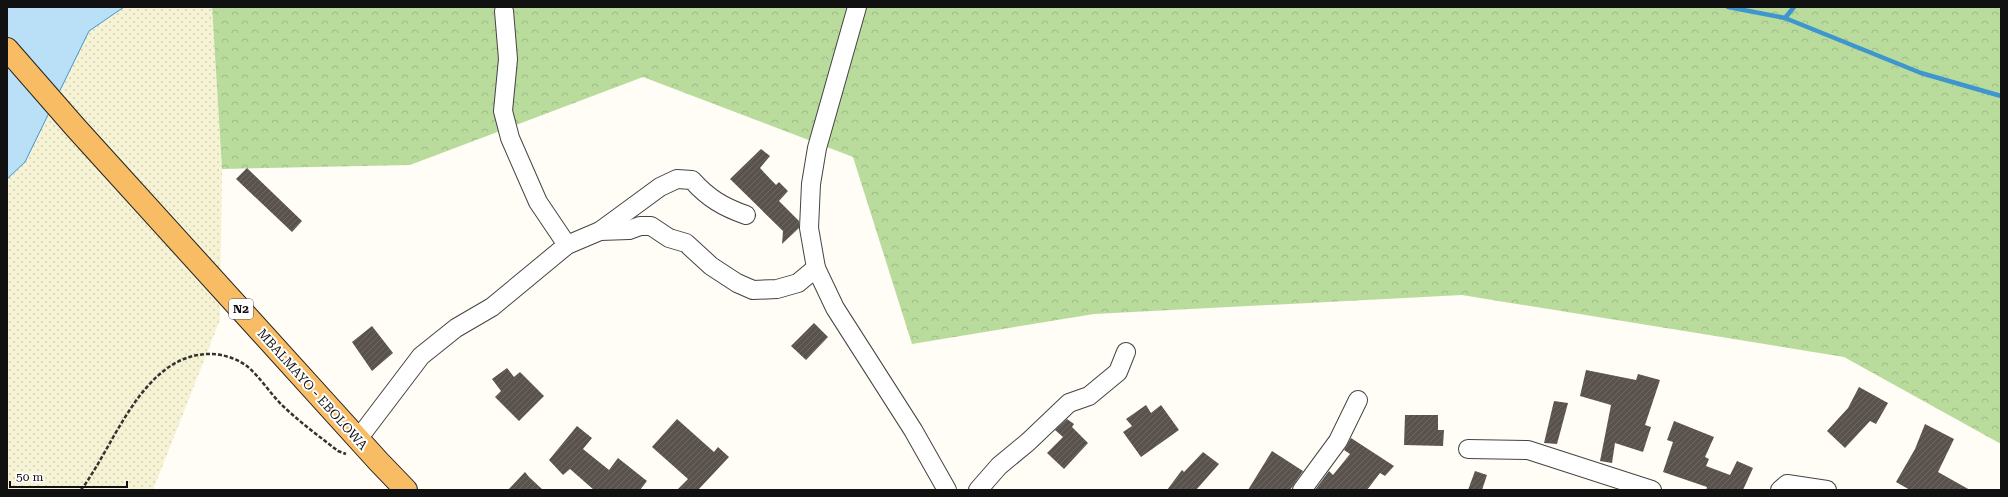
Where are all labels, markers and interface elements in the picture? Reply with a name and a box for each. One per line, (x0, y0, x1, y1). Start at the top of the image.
road number: N2 (229, 299, 253, 319)
street label: MBALMAYO - EBOLOWA (254, 326, 371, 453)
scale bar (10, 463, 127, 489)
text: 50 m (16, 470, 43, 484)

